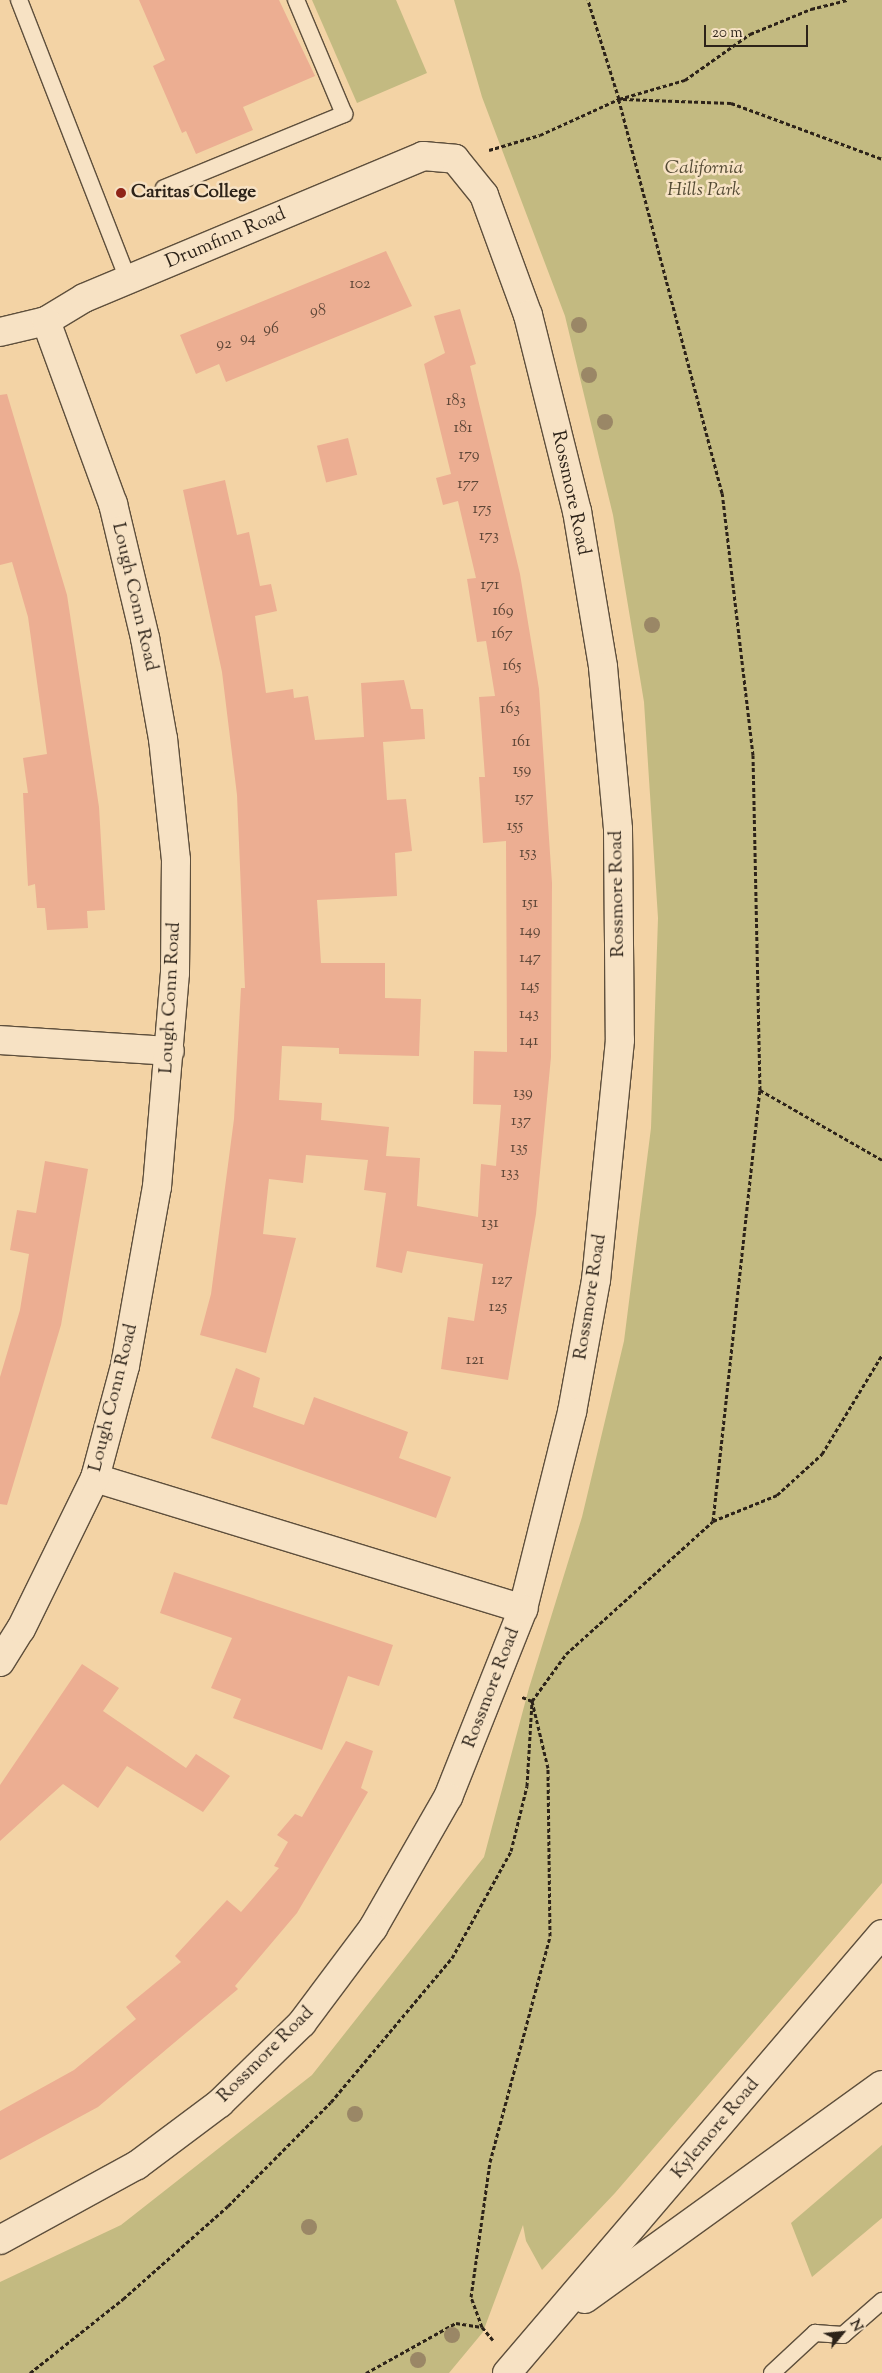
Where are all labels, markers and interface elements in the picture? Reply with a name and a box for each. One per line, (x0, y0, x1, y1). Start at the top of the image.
scale bar (707, 15, 811, 47)
text: 20 m (712, 23, 743, 44)
park label: California Hills Park (665, 158, 743, 202)
place label: Caritas College (131, 182, 256, 204)
marker: Caritas College (115, 187, 127, 199)
street label: Drumfinn Road (162, 203, 290, 275)
house number: 102 (349, 275, 371, 295)
house number: 98 (310, 302, 326, 322)
house number: 96 (263, 320, 279, 340)
house number: 94 (240, 329, 256, 349)
house number: 92 (216, 335, 232, 355)
house number: 183 (446, 392, 466, 412)
house number: 181 (454, 419, 472, 439)
street label: Rossmore Road (546, 428, 594, 558)
house number: 179 (459, 446, 479, 466)
house number: 177 (457, 475, 479, 495)
house number: 175 (473, 500, 491, 520)
street label: Lough Conn Road (106, 521, 162, 673)
house number: 173 (479, 527, 499, 547)
house number: 171 (481, 576, 499, 596)
house number: 169 (492, 602, 514, 622)
house number: 167 (491, 625, 513, 645)
house number: 165 (503, 657, 521, 677)
house number: 163 (500, 700, 520, 720)
house number: 161 (512, 733, 530, 753)
house number: 159 (513, 761, 531, 781)
house number: 157 (515, 789, 533, 809)
house number: 155 (507, 817, 523, 837)
street label: Rossmore Road (605, 830, 631, 958)
house number: 153 (519, 844, 537, 864)
house number: 151 (522, 894, 538, 914)
street label: Lough Conn Road (156, 922, 186, 1074)
house number: 149 (519, 922, 541, 942)
house number: 147 (519, 949, 541, 969)
house number: 145 (521, 977, 539, 997)
house number: 143 (519, 1005, 539, 1025)
house number: 141 (520, 1032, 538, 1052)
house number: 139 (513, 1084, 533, 1104)
house number: 137 (511, 1112, 531, 1132)
house number: 135 (510, 1139, 528, 1159)
house number: 133 (501, 1164, 519, 1184)
house number: 131 (481, 1214, 499, 1234)
street label: Rossmore Road (570, 1232, 612, 1362)
house number: 127 (492, 1271, 512, 1291)
house number: 125 (489, 1298, 507, 1318)
street label: Lough Conn Road (85, 1322, 143, 1474)
house number: 121 (466, 1351, 484, 1371)
street label: Rossmore Road (459, 1625, 525, 1751)
street label: Rossmore Road (213, 2002, 319, 2108)
street label: Kylemore Road (667, 2074, 765, 2184)
north arrow (817, 2308, 867, 2358)
text: N (844, 2316, 867, 2336)

